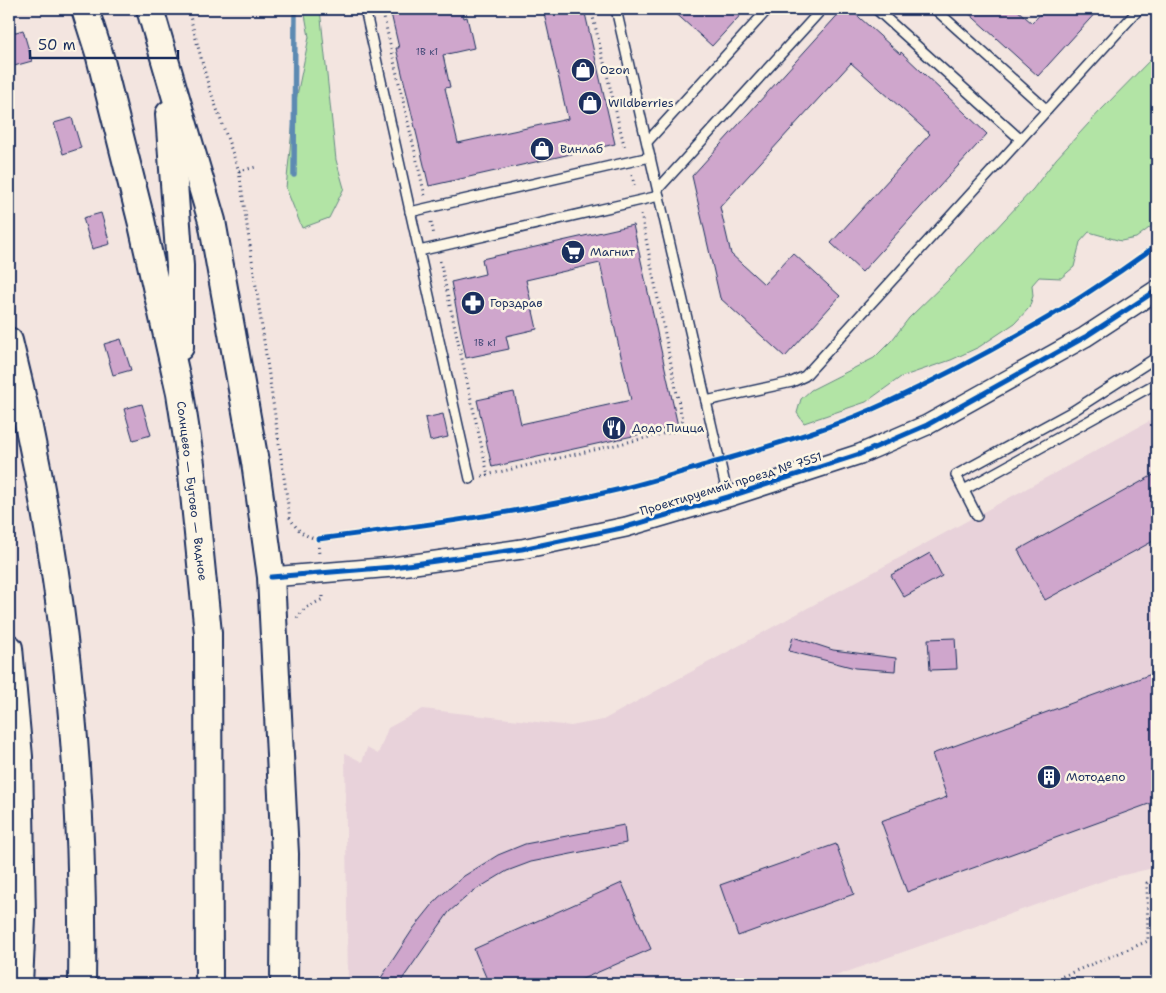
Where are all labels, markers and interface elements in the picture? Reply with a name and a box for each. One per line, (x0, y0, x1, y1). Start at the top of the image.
scale bar (30, 28, 178, 60)
text: 50 m (38, 35, 76, 55)
house number: 1В к1 (416, 45, 438, 58)
shop icon: Ozon (570, 57, 596, 83)
place label: Ozon (600, 62, 630, 78)
shop icon: Wildberries (577, 90, 603, 116)
place label: Wildberries (608, 95, 674, 111)
shop icon: Винлаб (529, 136, 555, 162)
place label: Винлаб (560, 141, 603, 157)
supermarket icon: Магнит (560, 239, 586, 265)
place label: Магнит (590, 244, 636, 260)
pharmacy icon: Горздрав (460, 290, 486, 316)
place label: Горздрав (490, 295, 543, 311)
house number: 1В к1 (474, 336, 496, 349)
street label: Солнцево — Бутово — Видное (173, 400, 211, 582)
restaurant icon: Додо Пицца (601, 415, 627, 441)
place label: Додо Пицца (632, 420, 705, 436)
street label: Проектируемый проезд № 7551 (638, 449, 824, 519)
building icon: Мотодепо (1036, 764, 1062, 790)
place label: Мотодепо (1066, 769, 1126, 785)

